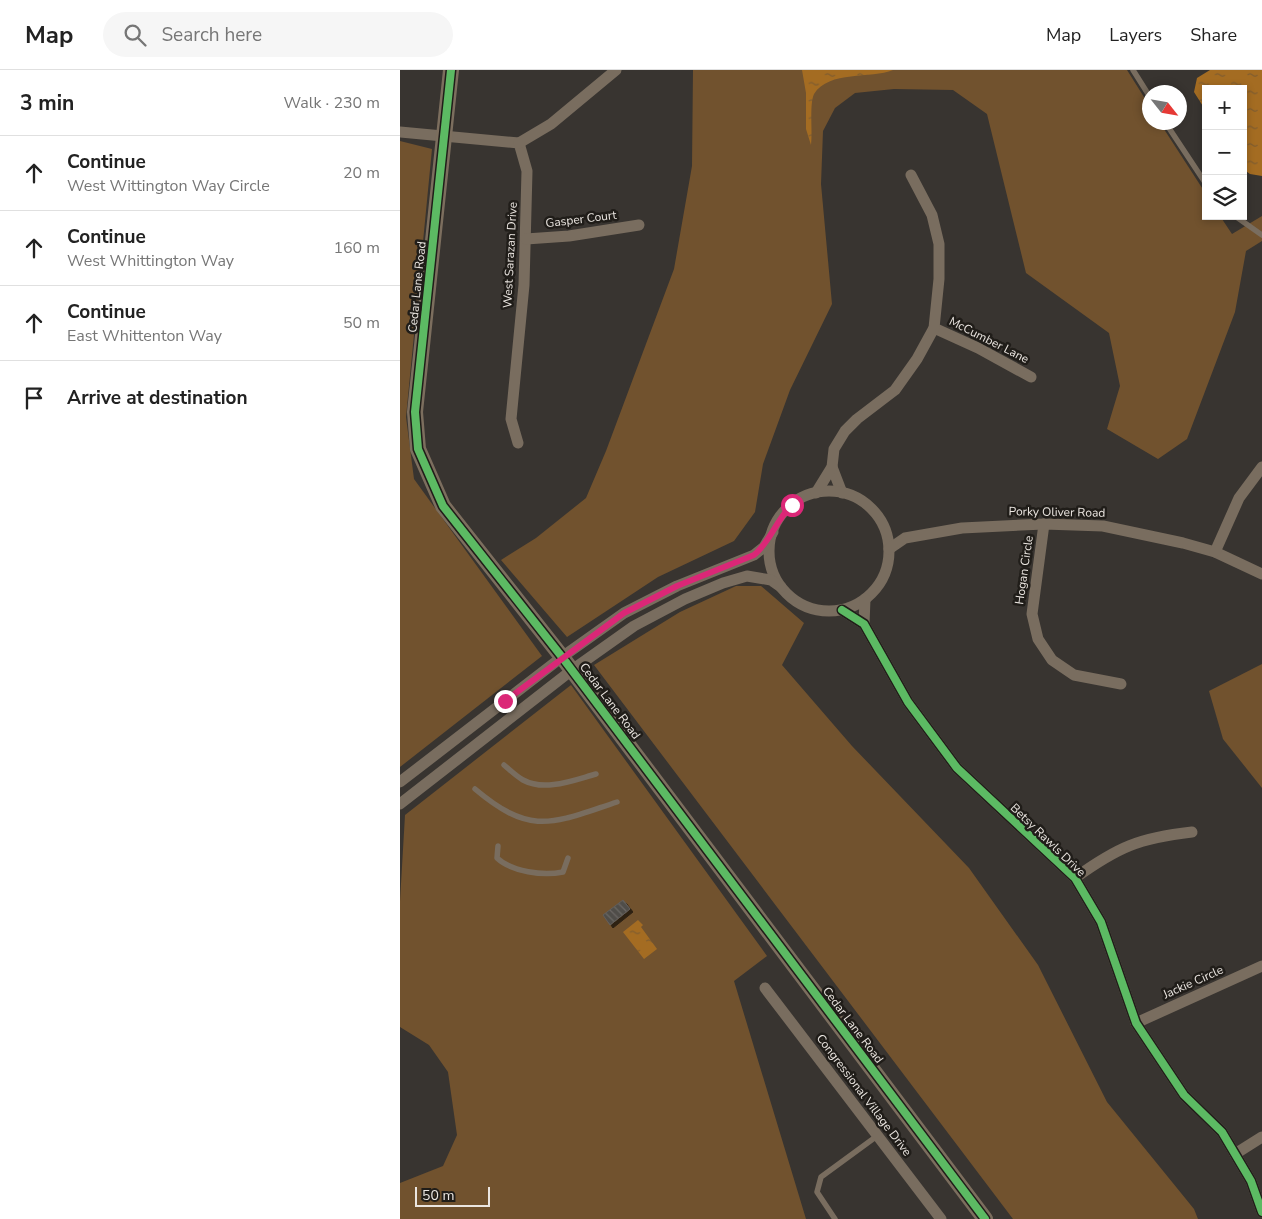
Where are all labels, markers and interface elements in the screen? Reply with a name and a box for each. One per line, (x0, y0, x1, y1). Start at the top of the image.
search box (103, 12, 453, 57)
text: Map (25, 19, 73, 51)
icon: search (121, 21, 149, 49)
text: Search here (161, 22, 262, 48)
text: Map (1046, 23, 1081, 47)
text: Layers (1109, 23, 1162, 47)
text: Share (1190, 23, 1237, 47)
north arrow (1142, 85, 1187, 130)
map controls (1202, 85, 1247, 220)
button: + (1202, 85, 1247, 130)
text: 3 min (20, 89, 74, 117)
text: Walk · 230 m (284, 92, 380, 114)
button: − (1202, 130, 1247, 175)
text: Continue (67, 149, 146, 175)
icon: ahead (20, 159, 48, 187)
text: 20 m (343, 162, 380, 184)
text: West Wittington Way Circle (67, 175, 270, 197)
button: layers (1202, 175, 1247, 220)
street label: West Sarazan Drive (499, 201, 521, 309)
street label: Gasper Court (545, 207, 618, 231)
text: Continue (67, 224, 146, 250)
icon: ahead (20, 234, 48, 262)
text: 160 m (333, 237, 380, 259)
street label: Cedar Lane Road (404, 240, 430, 334)
text: West Whittington Way (67, 250, 234, 272)
text: Continue (67, 299, 146, 325)
icon: ahead (20, 309, 48, 337)
text: 50 m (343, 312, 380, 334)
street label: McCumber Lane (946, 313, 1032, 367)
text: East Whittenton Way (67, 325, 222, 347)
icon: arrive (20, 384, 48, 412)
text: Arrive at destination (67, 385, 248, 411)
route start (781, 494, 804, 517)
street label: Porky Oliver Road (1009, 503, 1105, 521)
street label: Hogan Circle (1011, 534, 1037, 606)
street label: Cedar Lane Road (576, 660, 644, 742)
route end (494, 690, 517, 713)
street label: Betsy Rawls Drive (1007, 800, 1089, 880)
street label: Jackie Circle (1159, 962, 1226, 1003)
street label: Cedar Lane Road (819, 984, 887, 1066)
street label: Congressional Village Drive (813, 1031, 915, 1159)
scale bar (415, 1184, 490, 1207)
text: 50 m (422, 1186, 454, 1205)

